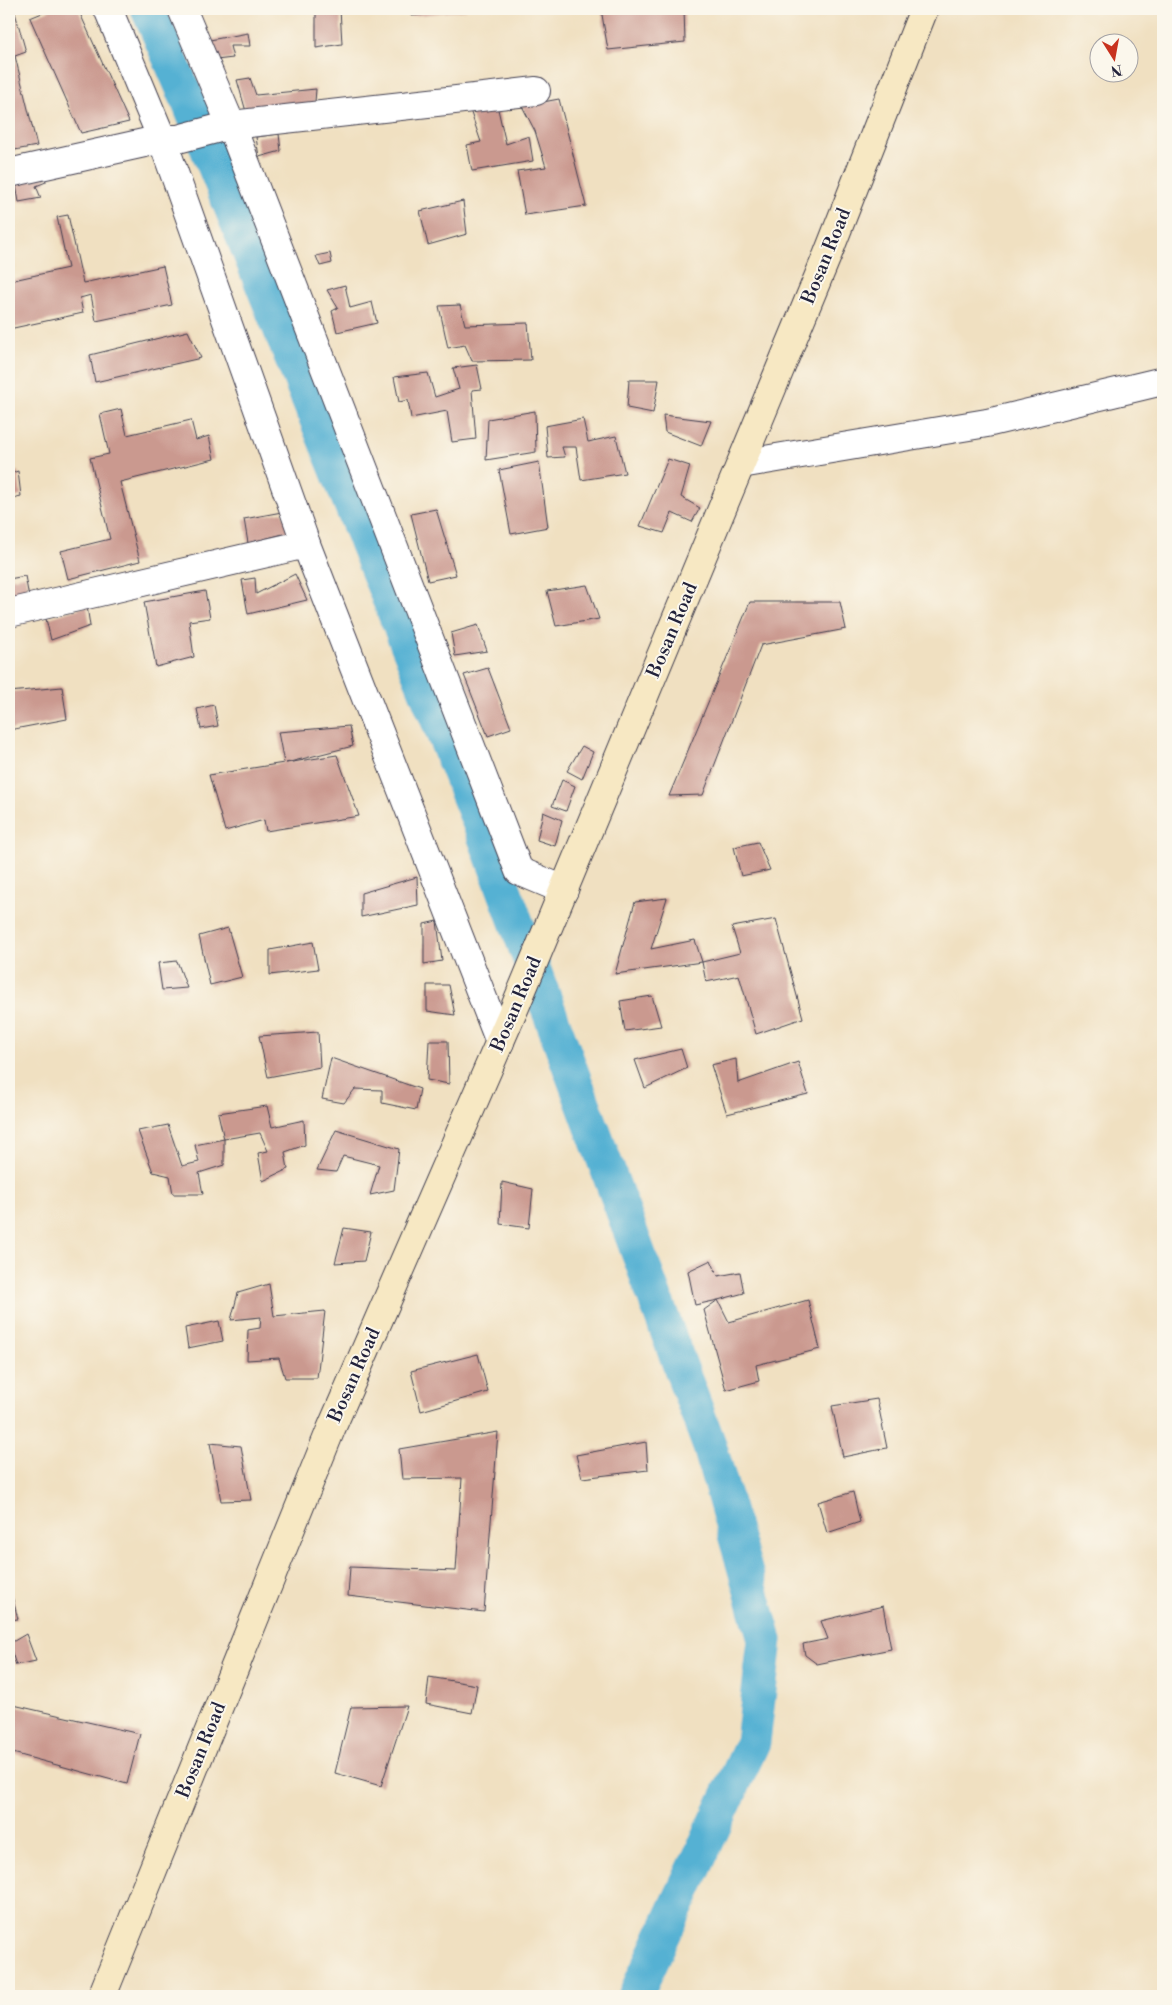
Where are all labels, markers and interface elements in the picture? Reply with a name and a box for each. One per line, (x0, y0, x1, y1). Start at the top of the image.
north arrow (1090, 32, 1140, 82)
text: N (1109, 60, 1123, 80)
street label: Bosan Road (796, 204, 856, 308)
street label: Bosan Road (641, 579, 703, 682)
street label: Bosan Road (485, 953, 547, 1056)
street label: Bosan Road (322, 1324, 386, 1427)
street label: Bosan Road (171, 1698, 231, 1802)

